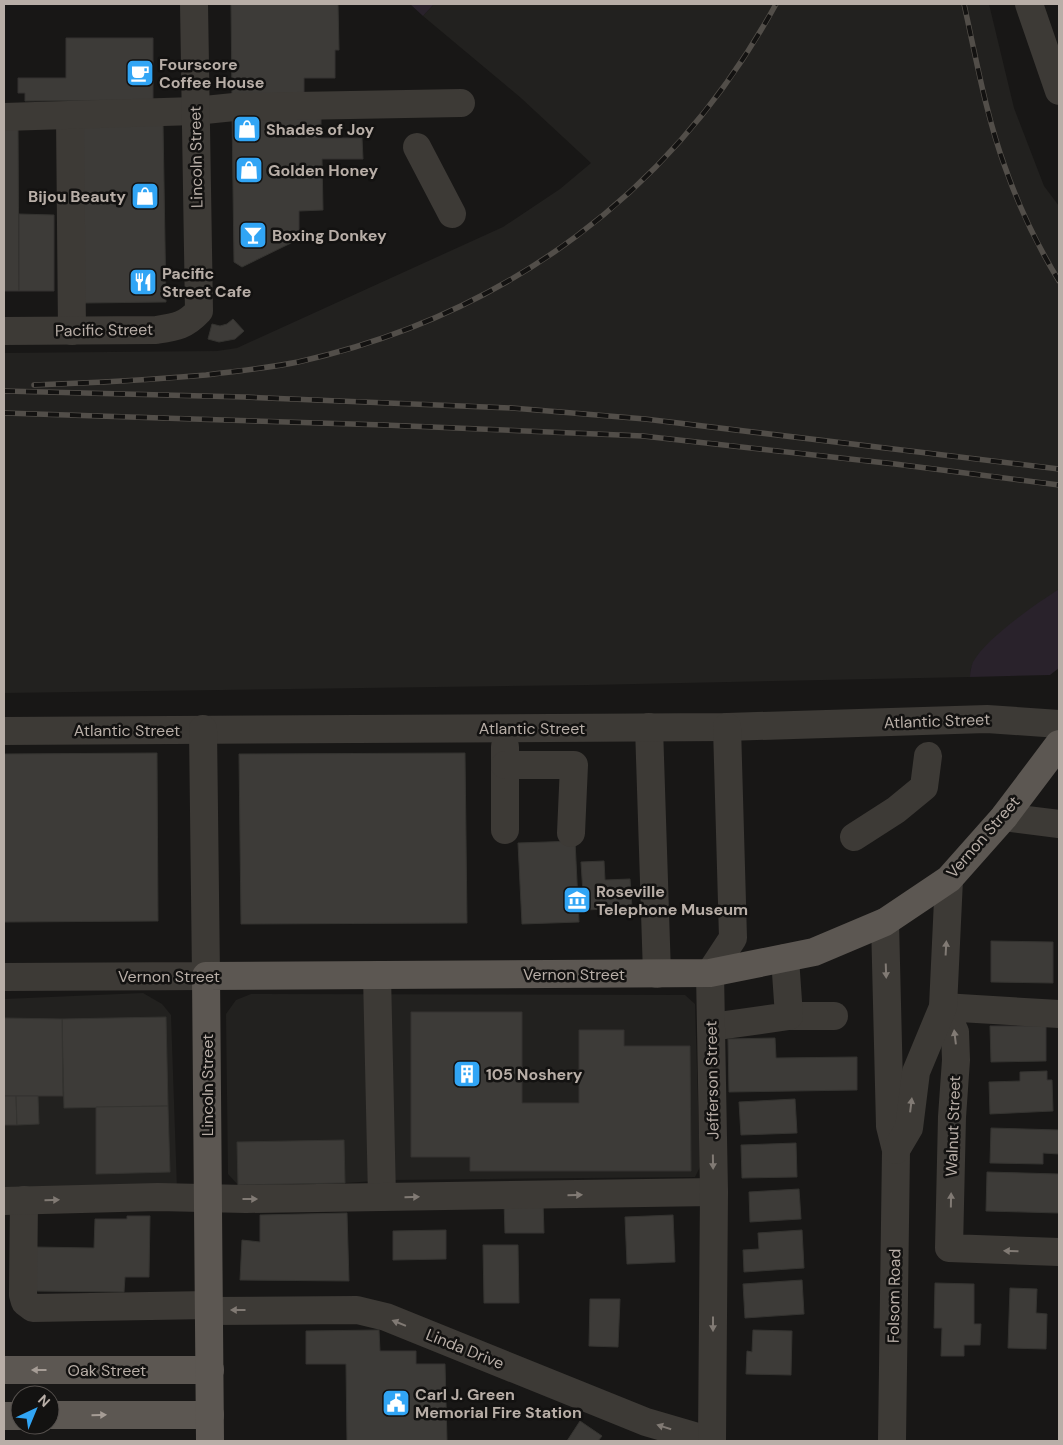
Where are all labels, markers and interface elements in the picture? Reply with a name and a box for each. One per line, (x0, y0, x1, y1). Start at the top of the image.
place label: Fourscore Coffee House (159, 54, 264, 93)
cafe icon: Fourscore Coffee House (125, 58, 155, 88)
street label: Lincoln Street (185, 106, 207, 208)
shop icon: Shades of Joy (232, 114, 262, 144)
place label: Shades of Joy (266, 119, 374, 140)
shop icon: Golden Honey (234, 155, 264, 185)
place label: Golden Honey (268, 160, 379, 181)
shop icon: Bijou Beauty (130, 181, 160, 211)
place label: Bijou Beauty (28, 186, 126, 207)
bar icon: Boxing Donkey (238, 220, 268, 250)
place label: Boxing Donkey (272, 225, 387, 246)
place label: Pacific Street Cafe (162, 263, 251, 302)
restaurant icon: Pacific Street Cafe (128, 267, 158, 297)
street label: Pacific Street (55, 319, 153, 341)
street label: Atlantic Street (883, 709, 991, 733)
street label: Atlantic Street (479, 718, 585, 739)
street label: Atlantic Street (74, 720, 180, 741)
street label: Vernon Street (942, 792, 1024, 882)
place label: Roseville Telephone Museum (596, 881, 748, 920)
museum icon: Roseville Telephone Museum (562, 885, 592, 915)
one-way arrow (942, 940, 950, 956)
one-way arrow (882, 963, 890, 979)
street label: Vernon Street (523, 964, 625, 985)
street label: Vernon Street (118, 966, 220, 987)
street label: Jefferson Street (700, 1020, 724, 1140)
one-way arrow (951, 1029, 959, 1045)
street label: Lincoln Street (197, 1034, 218, 1136)
building icon: 105 Noshery (452, 1059, 482, 1089)
place label: 105 Noshery (486, 1064, 583, 1085)
street label: Walnut Street (941, 1075, 965, 1177)
one-way arrow (907, 1097, 915, 1113)
one-way arrow (709, 1154, 717, 1170)
one-way arrow (567, 1190, 583, 1198)
one-way arrow (947, 1191, 955, 1207)
one-way arrow (405, 1193, 421, 1201)
one-way arrow (45, 1195, 61, 1203)
one-way arrow (242, 1195, 258, 1203)
one-way arrow (1002, 1246, 1018, 1254)
street label: Folsom Road (883, 1249, 905, 1343)
one-way arrow (230, 1306, 246, 1314)
one-way arrow (709, 1317, 717, 1333)
one-way arrow (392, 1318, 406, 1326)
street label: Linda Drive (423, 1324, 507, 1374)
street label: Oak Street (68, 1360, 146, 1381)
one-way arrow (31, 1366, 47, 1374)
place label: Carl J. Green Memorial Fire Station (415, 1384, 582, 1423)
north arrow (10, 1385, 60, 1435)
public building icon: Carl J. Green Memorial Fire Station (381, 1388, 411, 1418)
text: N (34, 1391, 54, 1411)
one-way arrow (91, 1411, 107, 1419)
one-way arrow (656, 1423, 671, 1431)

